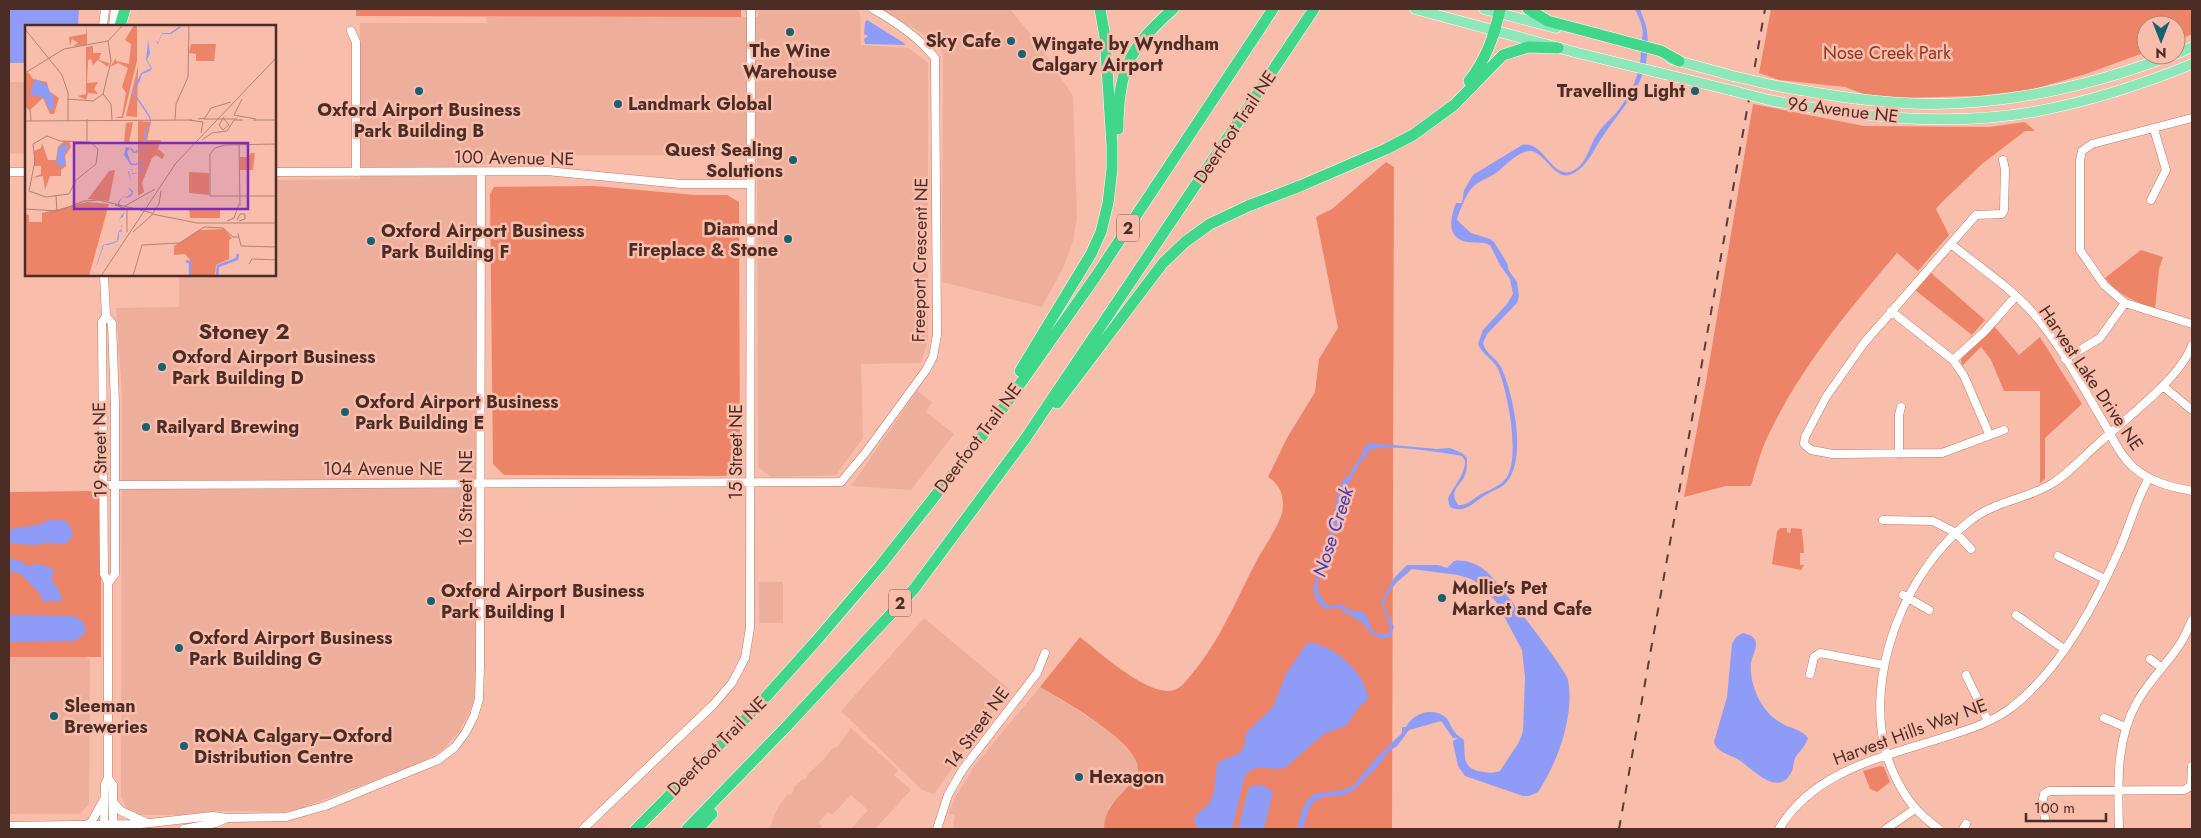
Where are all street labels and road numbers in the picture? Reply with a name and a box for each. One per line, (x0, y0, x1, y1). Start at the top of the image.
street label: Deerfoot Trail NE (1188, 65, 1282, 189)
street label: 96 Avenue NE (1786, 90, 1900, 130)
street label: 100 Avenue NE (454, 144, 574, 172)
street label: Freeport Crescent NE (906, 177, 934, 343)
road number: 2 (1117, 214, 1139, 242)
street label: Harvest Lake Drive NE (2033, 300, 2149, 456)
street label: Deerfoot Trail NE (928, 378, 1028, 498)
street label: 19 Street NE (86, 402, 114, 498)
street label: 15 Street NE (723, 404, 749, 500)
street label: 16 Street NE (453, 450, 479, 546)
street label: 104 Avenue NE (323, 456, 443, 482)
road number: 2 (889, 590, 911, 616)
street label: 14 Street NE (938, 681, 1016, 775)
street label: Deerfoot Trail NE (661, 690, 773, 802)
street label: Harvest Hills Way NE (1829, 692, 1991, 772)

